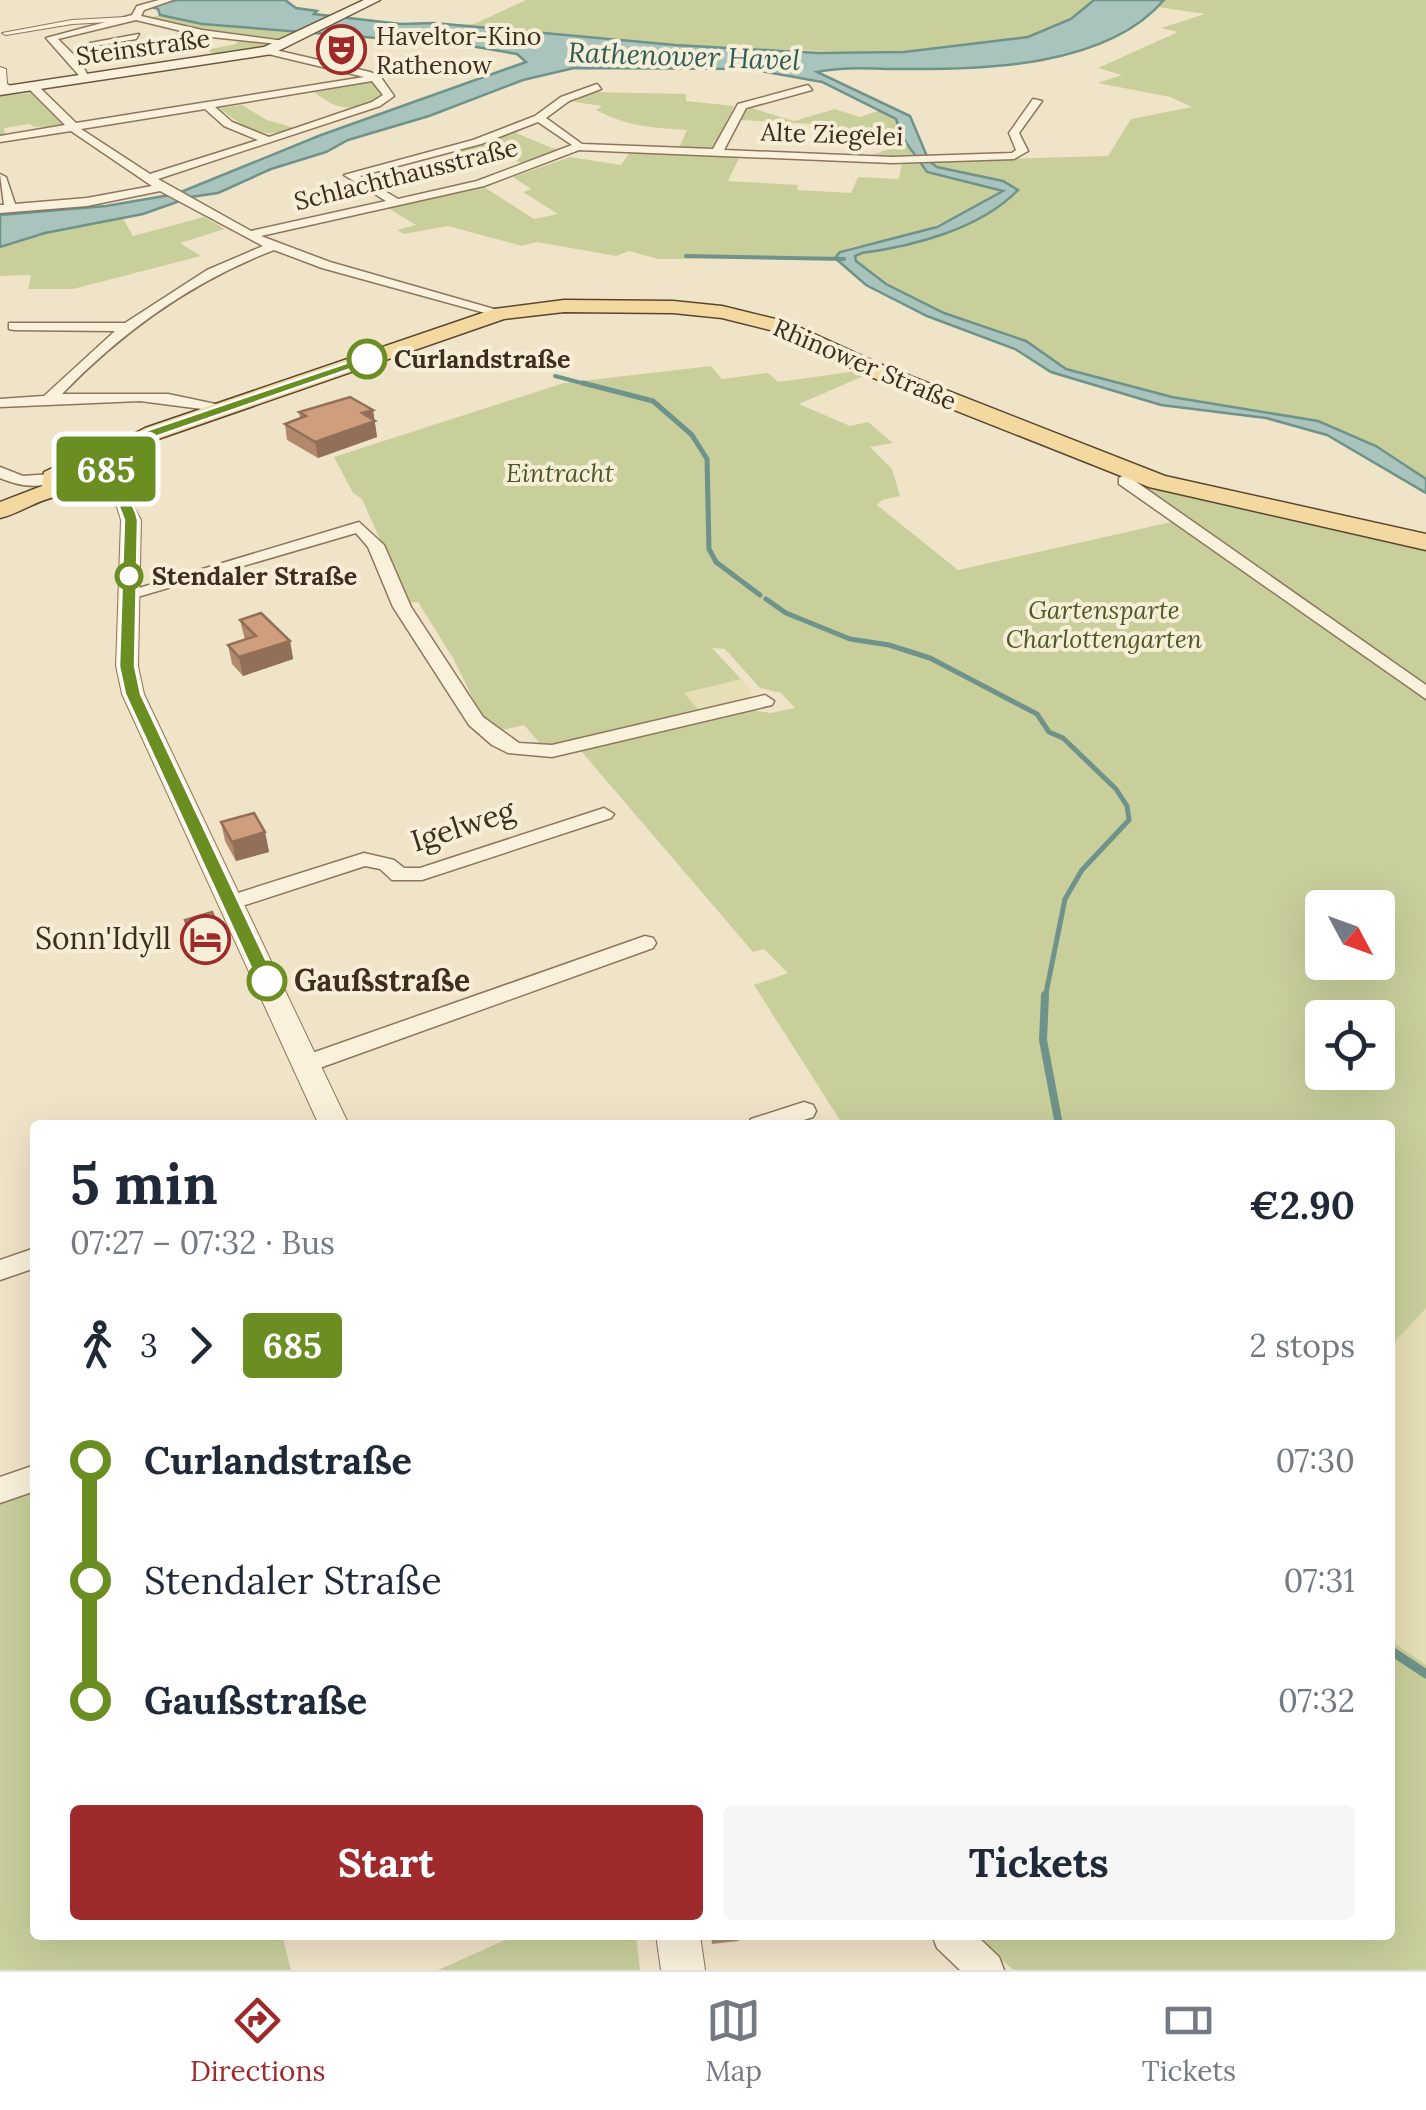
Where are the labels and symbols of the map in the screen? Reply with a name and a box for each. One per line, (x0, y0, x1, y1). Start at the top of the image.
place label: Haveltor-Kino Rathenow (376, 20, 541, 81)
street label: Steinstraße (74, 22, 212, 72)
theatre icon: Haveltor-Kino Rathenow (315, 24, 367, 76)
water label: Rathenower Havel (567, 34, 801, 78)
street label: Alte Ziegelei (759, 115, 904, 152)
street label: Schlachthausstraße (291, 131, 521, 217)
street label: Rhinower Straße (769, 311, 961, 417)
marker: Curlandstraße (348, 340, 386, 378)
place label: Curlandstraße (394, 343, 570, 375)
line badge: 685 (48, 436, 164, 502)
park label: Eintracht (506, 457, 614, 489)
place label: Stendaler Straße (152, 560, 357, 592)
marker: Stendaler Straße (116, 563, 142, 589)
park label: Gartensparte Charlottengarten (1006, 594, 1203, 655)
street label: Igelweg (406, 790, 521, 861)
north arrow (1305, 890, 1395, 980)
hotel icon: Sonn'Idyll (180, 913, 232, 965)
place label: Sonn'Idyll (35, 919, 171, 958)
place label: Gaußstraße (294, 961, 470, 999)
marker: Gaußstraße (248, 962, 286, 1000)

